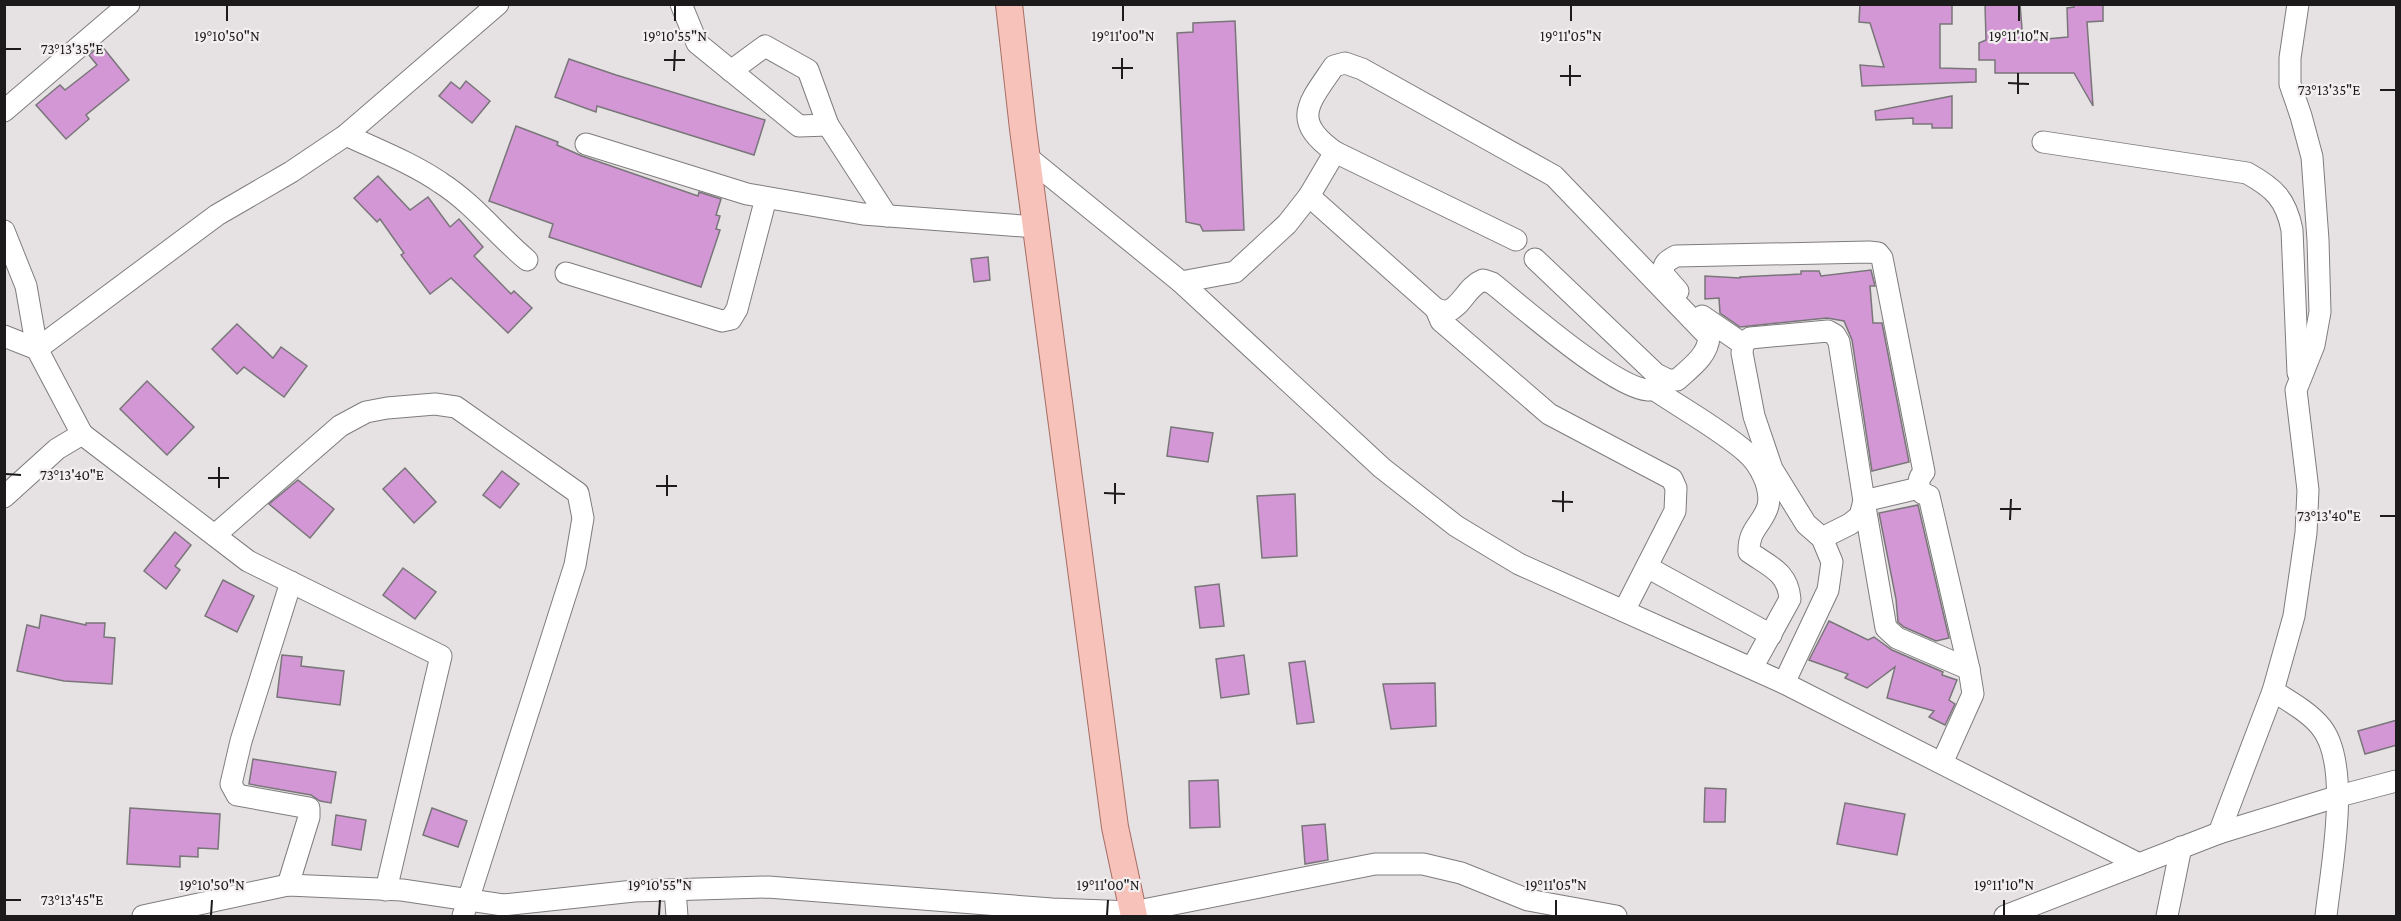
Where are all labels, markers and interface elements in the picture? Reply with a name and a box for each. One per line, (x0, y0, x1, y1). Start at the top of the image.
text: 19°10'50"N (194, 28, 260, 44)
text: 19°10'55"N (643, 28, 707, 44)
text: 19°11'00"N (1091, 28, 1155, 44)
text: 19°11'05"N (1540, 28, 1602, 44)
text: 19°11'10"N (1989, 28, 2049, 44)
text: 73°13'35"E (41, 41, 103, 57)
text: 73°13'35"E (2298, 82, 2360, 98)
text: 73°13'40"E (40, 467, 104, 483)
text: 73°13'40"E (2297, 508, 2361, 524)
text: 19°10'50"N (179, 877, 245, 893)
text: 19°10'55"N (628, 877, 692, 893)
text: 19°11'00"N (1076, 877, 1140, 893)
text: 19°11'05"N (1525, 877, 1587, 893)
text: 19°11'10"N (1974, 877, 2034, 893)
text: 73°13'45"E (41, 892, 103, 908)

